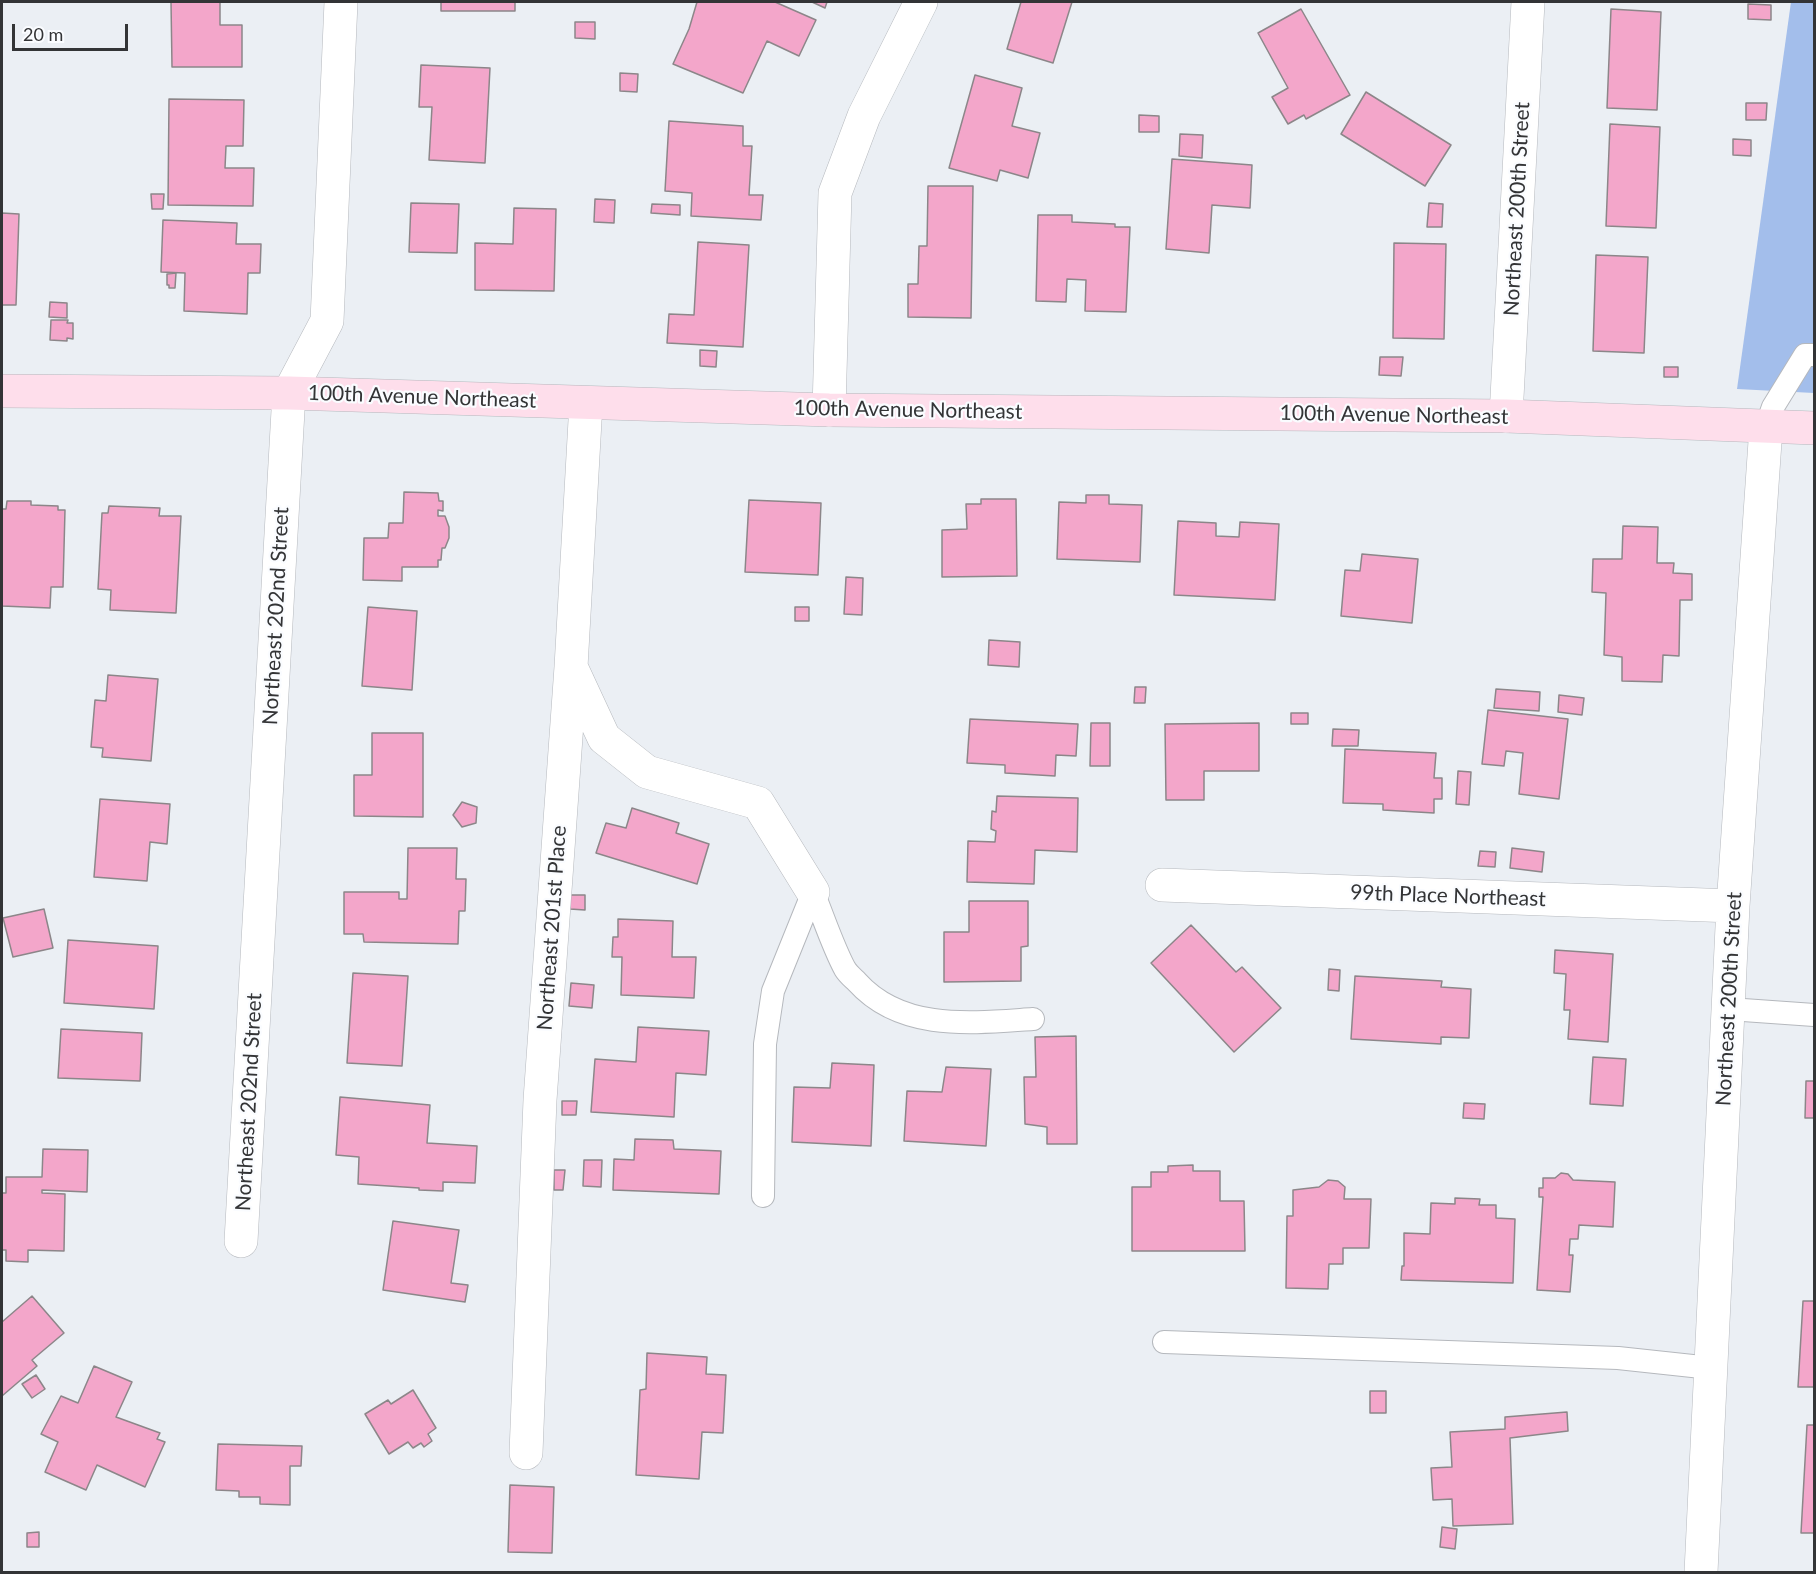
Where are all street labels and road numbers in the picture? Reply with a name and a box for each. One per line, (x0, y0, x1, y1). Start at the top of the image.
street label: Northeast 200th Street (1499, 101, 1535, 317)
street label: 100th Avenue Northeast (307, 380, 537, 414)
street label: 100th Avenue Northeast (793, 395, 1023, 425)
street label: 100th Avenue Northeast (1279, 400, 1509, 430)
street label: Northeast 202nd Street (258, 506, 294, 726)
street label: Northeast 201st Place (532, 825, 572, 1031)
street label: 99th Place Northeast (1350, 880, 1546, 912)
street label: Northeast 200th Street (1711, 891, 1747, 1107)
street label: Northeast 202nd Street (231, 992, 267, 1212)

